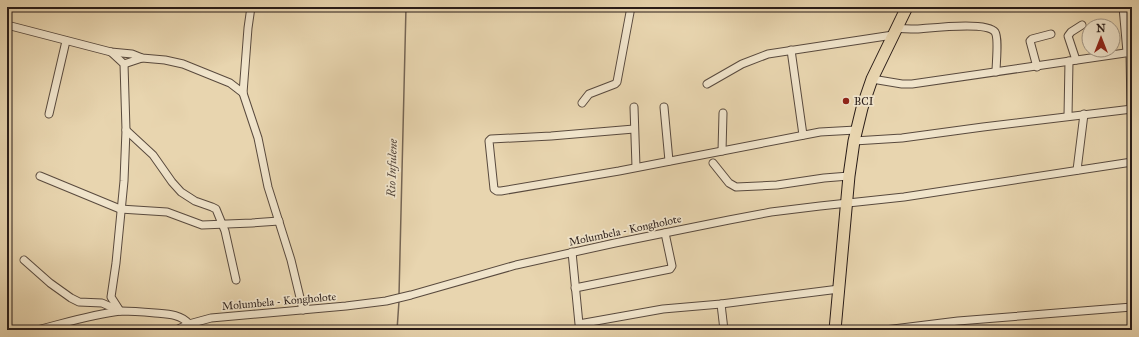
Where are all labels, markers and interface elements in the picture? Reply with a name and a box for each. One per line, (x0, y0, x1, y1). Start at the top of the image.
north arrow (1081, 18, 1121, 58)
text: N (1096, 22, 1106, 35)
place label: BCI (854, 95, 874, 108)
marker: BCI (841, 96, 851, 106)
water label: Rio Infulene (384, 138, 400, 198)
street label: Molumbela - Kongholote (568, 212, 683, 249)
street label: Molumbela - Kongholote (221, 290, 337, 313)

